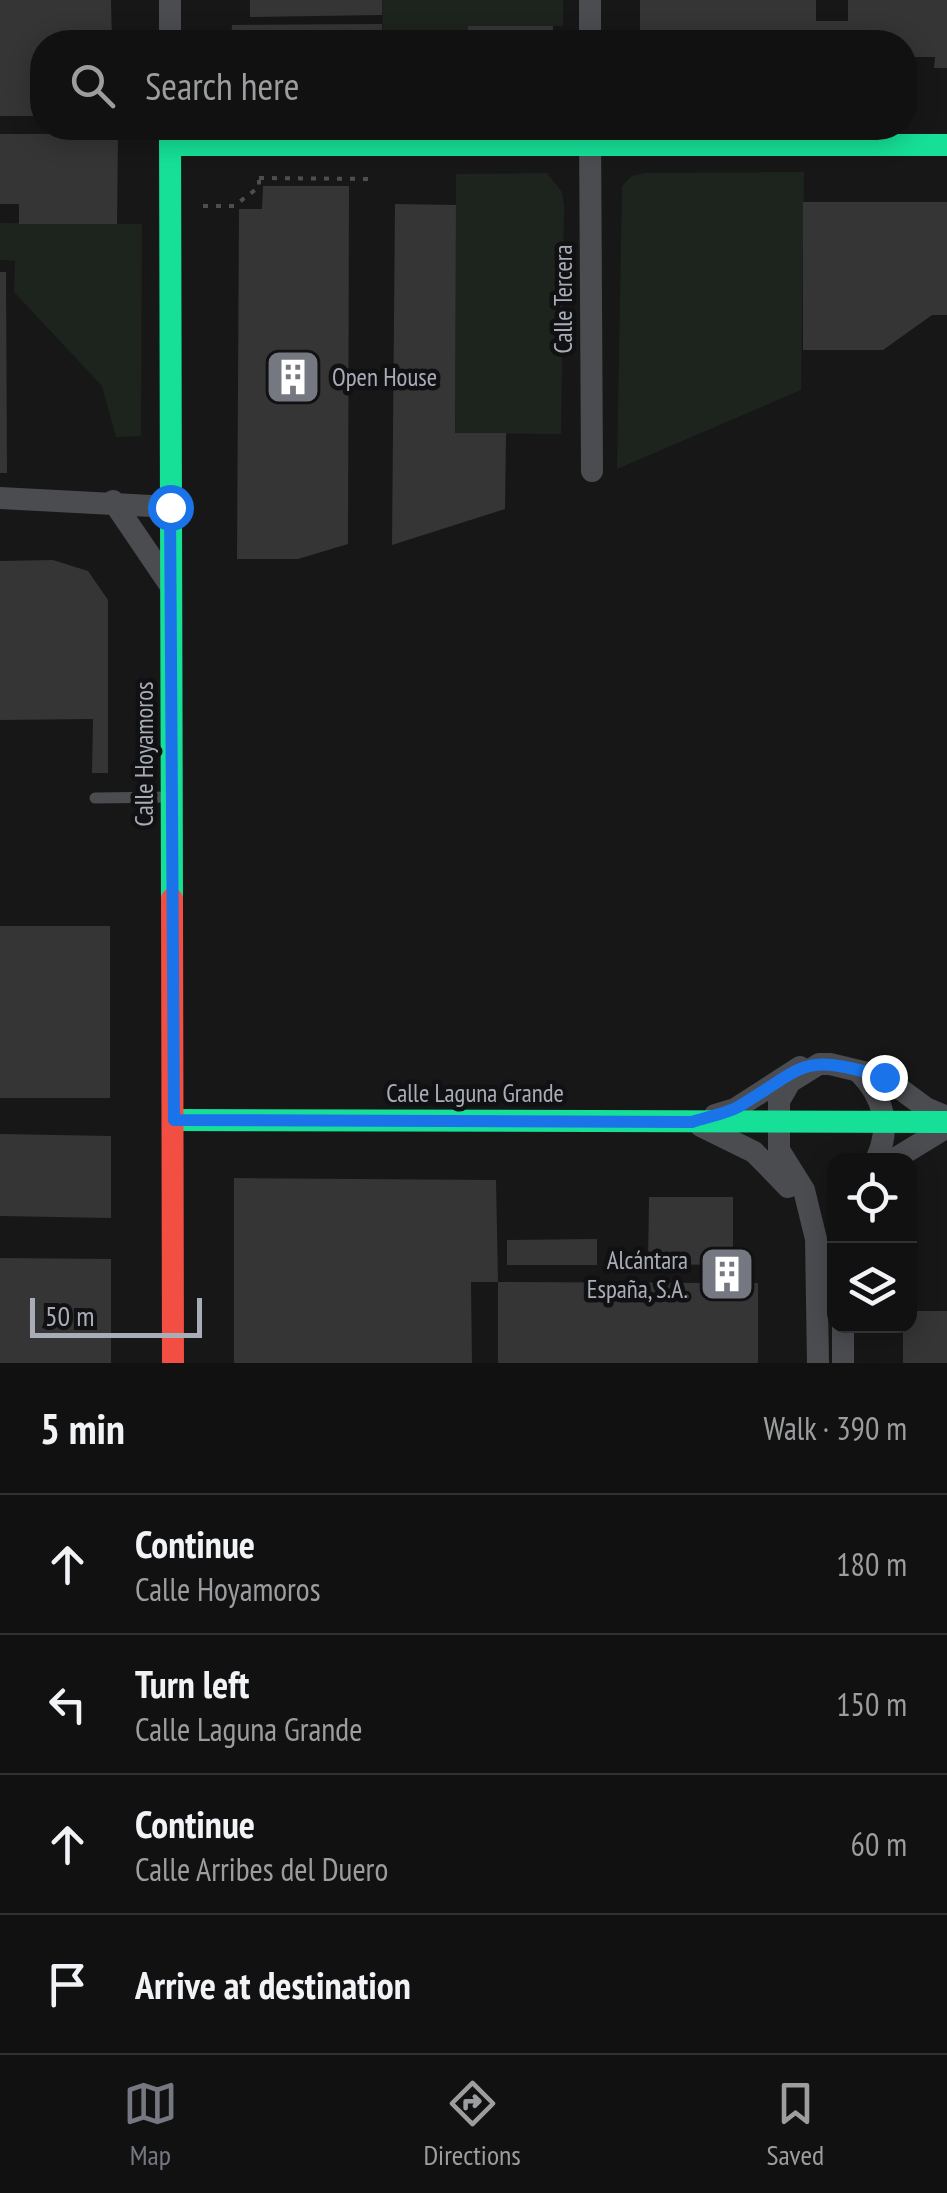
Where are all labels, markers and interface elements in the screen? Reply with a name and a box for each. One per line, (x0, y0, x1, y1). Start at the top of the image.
search box (30, 30, 917, 140)
icon: search (65, 58, 120, 113)
text: Search here (145, 61, 299, 110)
street label: Calle Tercera (547, 244, 579, 354)
building icon: Open House (263, 347, 323, 407)
place label: Open House (332, 361, 437, 393)
route start (148, 485, 194, 531)
street label: Calle Hoyamoros (128, 682, 160, 826)
route end (862, 1055, 908, 1101)
street label: Calle Laguna Grande (386, 1077, 564, 1109)
map controls (827, 1153, 917, 1333)
button: locate (827, 1153, 917, 1243)
button: layers (827, 1243, 917, 1333)
place label: Alcántara España, S.A. (587, 1244, 688, 1305)
building icon: Alcántara España, S.A. (697, 1244, 757, 1304)
scale bar (30, 1293, 202, 1338)
text: 50 m (45, 1297, 94, 1334)
text: 5 min (40, 1401, 125, 1456)
text: Walk · 390 m (763, 1407, 907, 1449)
text: Continue (135, 1519, 255, 1568)
icon: ahead (40, 1537, 95, 1592)
text: 180 m (836, 1543, 907, 1585)
text: Calle Hoyamoros (135, 1568, 321, 1610)
text: Turn left (135, 1659, 249, 1708)
icon: left (40, 1677, 95, 1732)
text: 150 m (836, 1683, 907, 1725)
text: Calle Laguna Grande (135, 1708, 362, 1750)
text: Continue (135, 1799, 255, 1848)
icon: ahead (40, 1817, 95, 1872)
text: 60 m (851, 1823, 907, 1865)
text: Calle Arribes del Duero (135, 1848, 388, 1890)
icon: arrive (40, 1957, 95, 2012)
text: Arrive at destination (135, 1960, 411, 2009)
tab: Map (123, 2076, 178, 2173)
tab: Directions (423, 2076, 521, 2173)
tab: Saved (766, 2076, 824, 2173)

